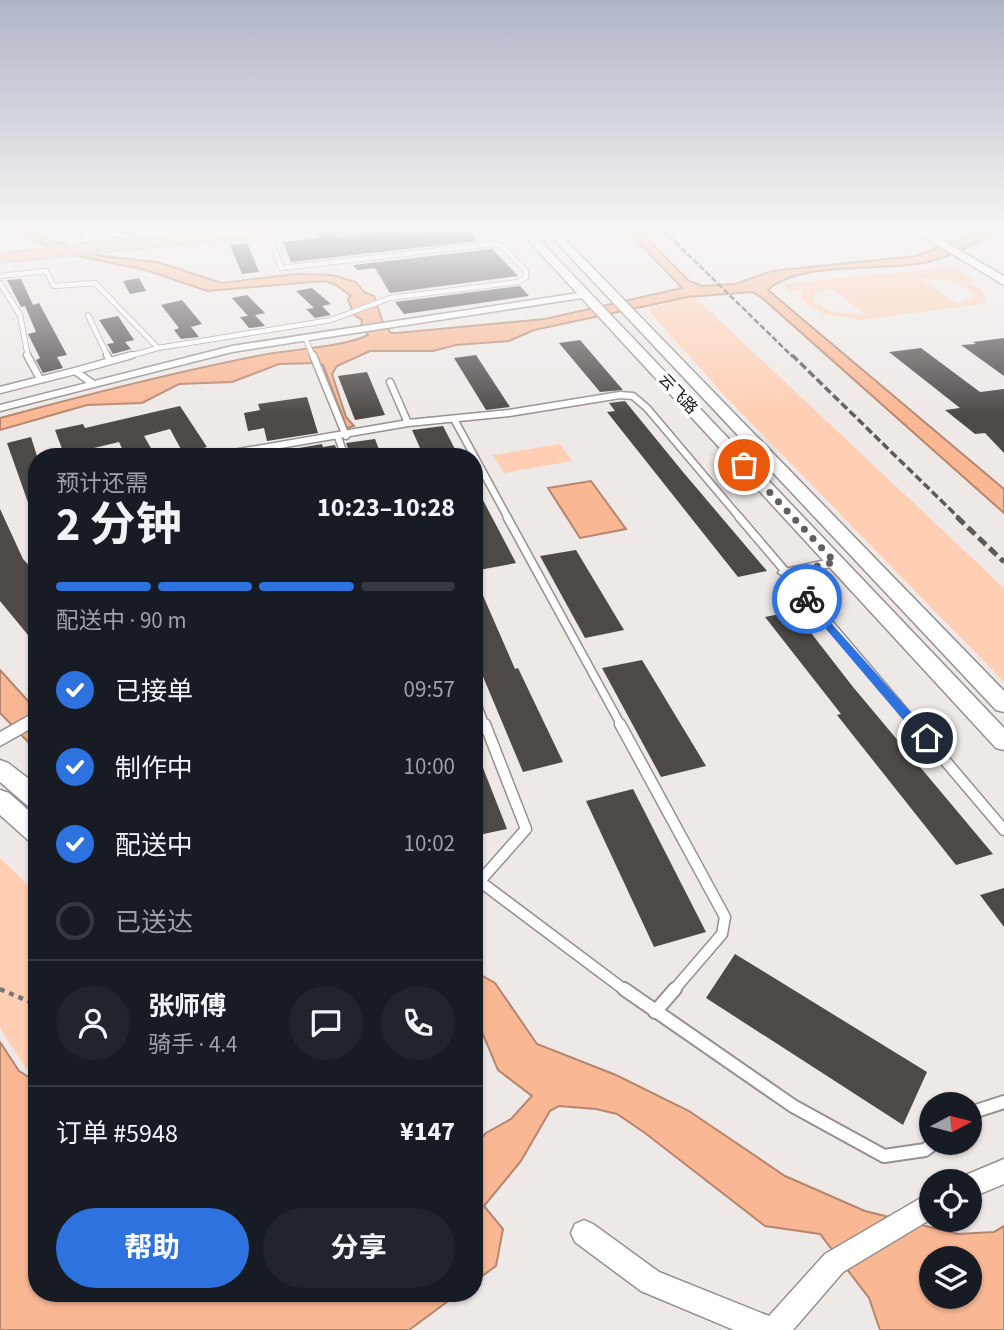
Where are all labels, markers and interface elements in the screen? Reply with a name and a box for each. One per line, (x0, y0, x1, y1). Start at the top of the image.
street label: 云飞路 (654, 369, 702, 419)
pin (714, 435, 774, 495)
icon: bag (725, 446, 763, 484)
text: 预计还需 (56, 467, 148, 500)
text: 10:23–10:28 (317, 489, 455, 526)
text: 2 分钟 (56, 493, 182, 558)
courier (772, 564, 842, 634)
icon: bike (788, 580, 826, 618)
text: 配送中 · 90 m (56, 604, 186, 637)
icon: check (56, 671, 94, 709)
text: 已接单 (115, 673, 193, 710)
text: 09:57 (404, 673, 455, 706)
pin (897, 708, 957, 768)
icon: home (908, 719, 946, 757)
icon: check (56, 748, 94, 786)
text: 制作中 (115, 750, 193, 787)
text: 10:00 (404, 750, 455, 783)
icon: check (56, 825, 94, 863)
text: 配送中 (115, 827, 193, 864)
text: 10:02 (404, 827, 455, 860)
text: 已送达 (115, 904, 193, 941)
button: person (56, 986, 130, 1060)
button: chat (289, 986, 363, 1060)
button: phone (381, 986, 455, 1060)
text: 张师傅 (148, 988, 226, 1025)
text: 骑手 · 4.4 (148, 1028, 238, 1061)
north arrow (919, 1092, 982, 1155)
map controls (919, 1092, 982, 1309)
text: ¥147 (400, 1113, 455, 1150)
text: 订单 #5948 (56, 1115, 178, 1152)
button: locate (919, 1169, 982, 1232)
button: 帮助 (56, 1208, 249, 1288)
button: 分享 (263, 1208, 455, 1288)
button: layers (919, 1246, 982, 1309)

